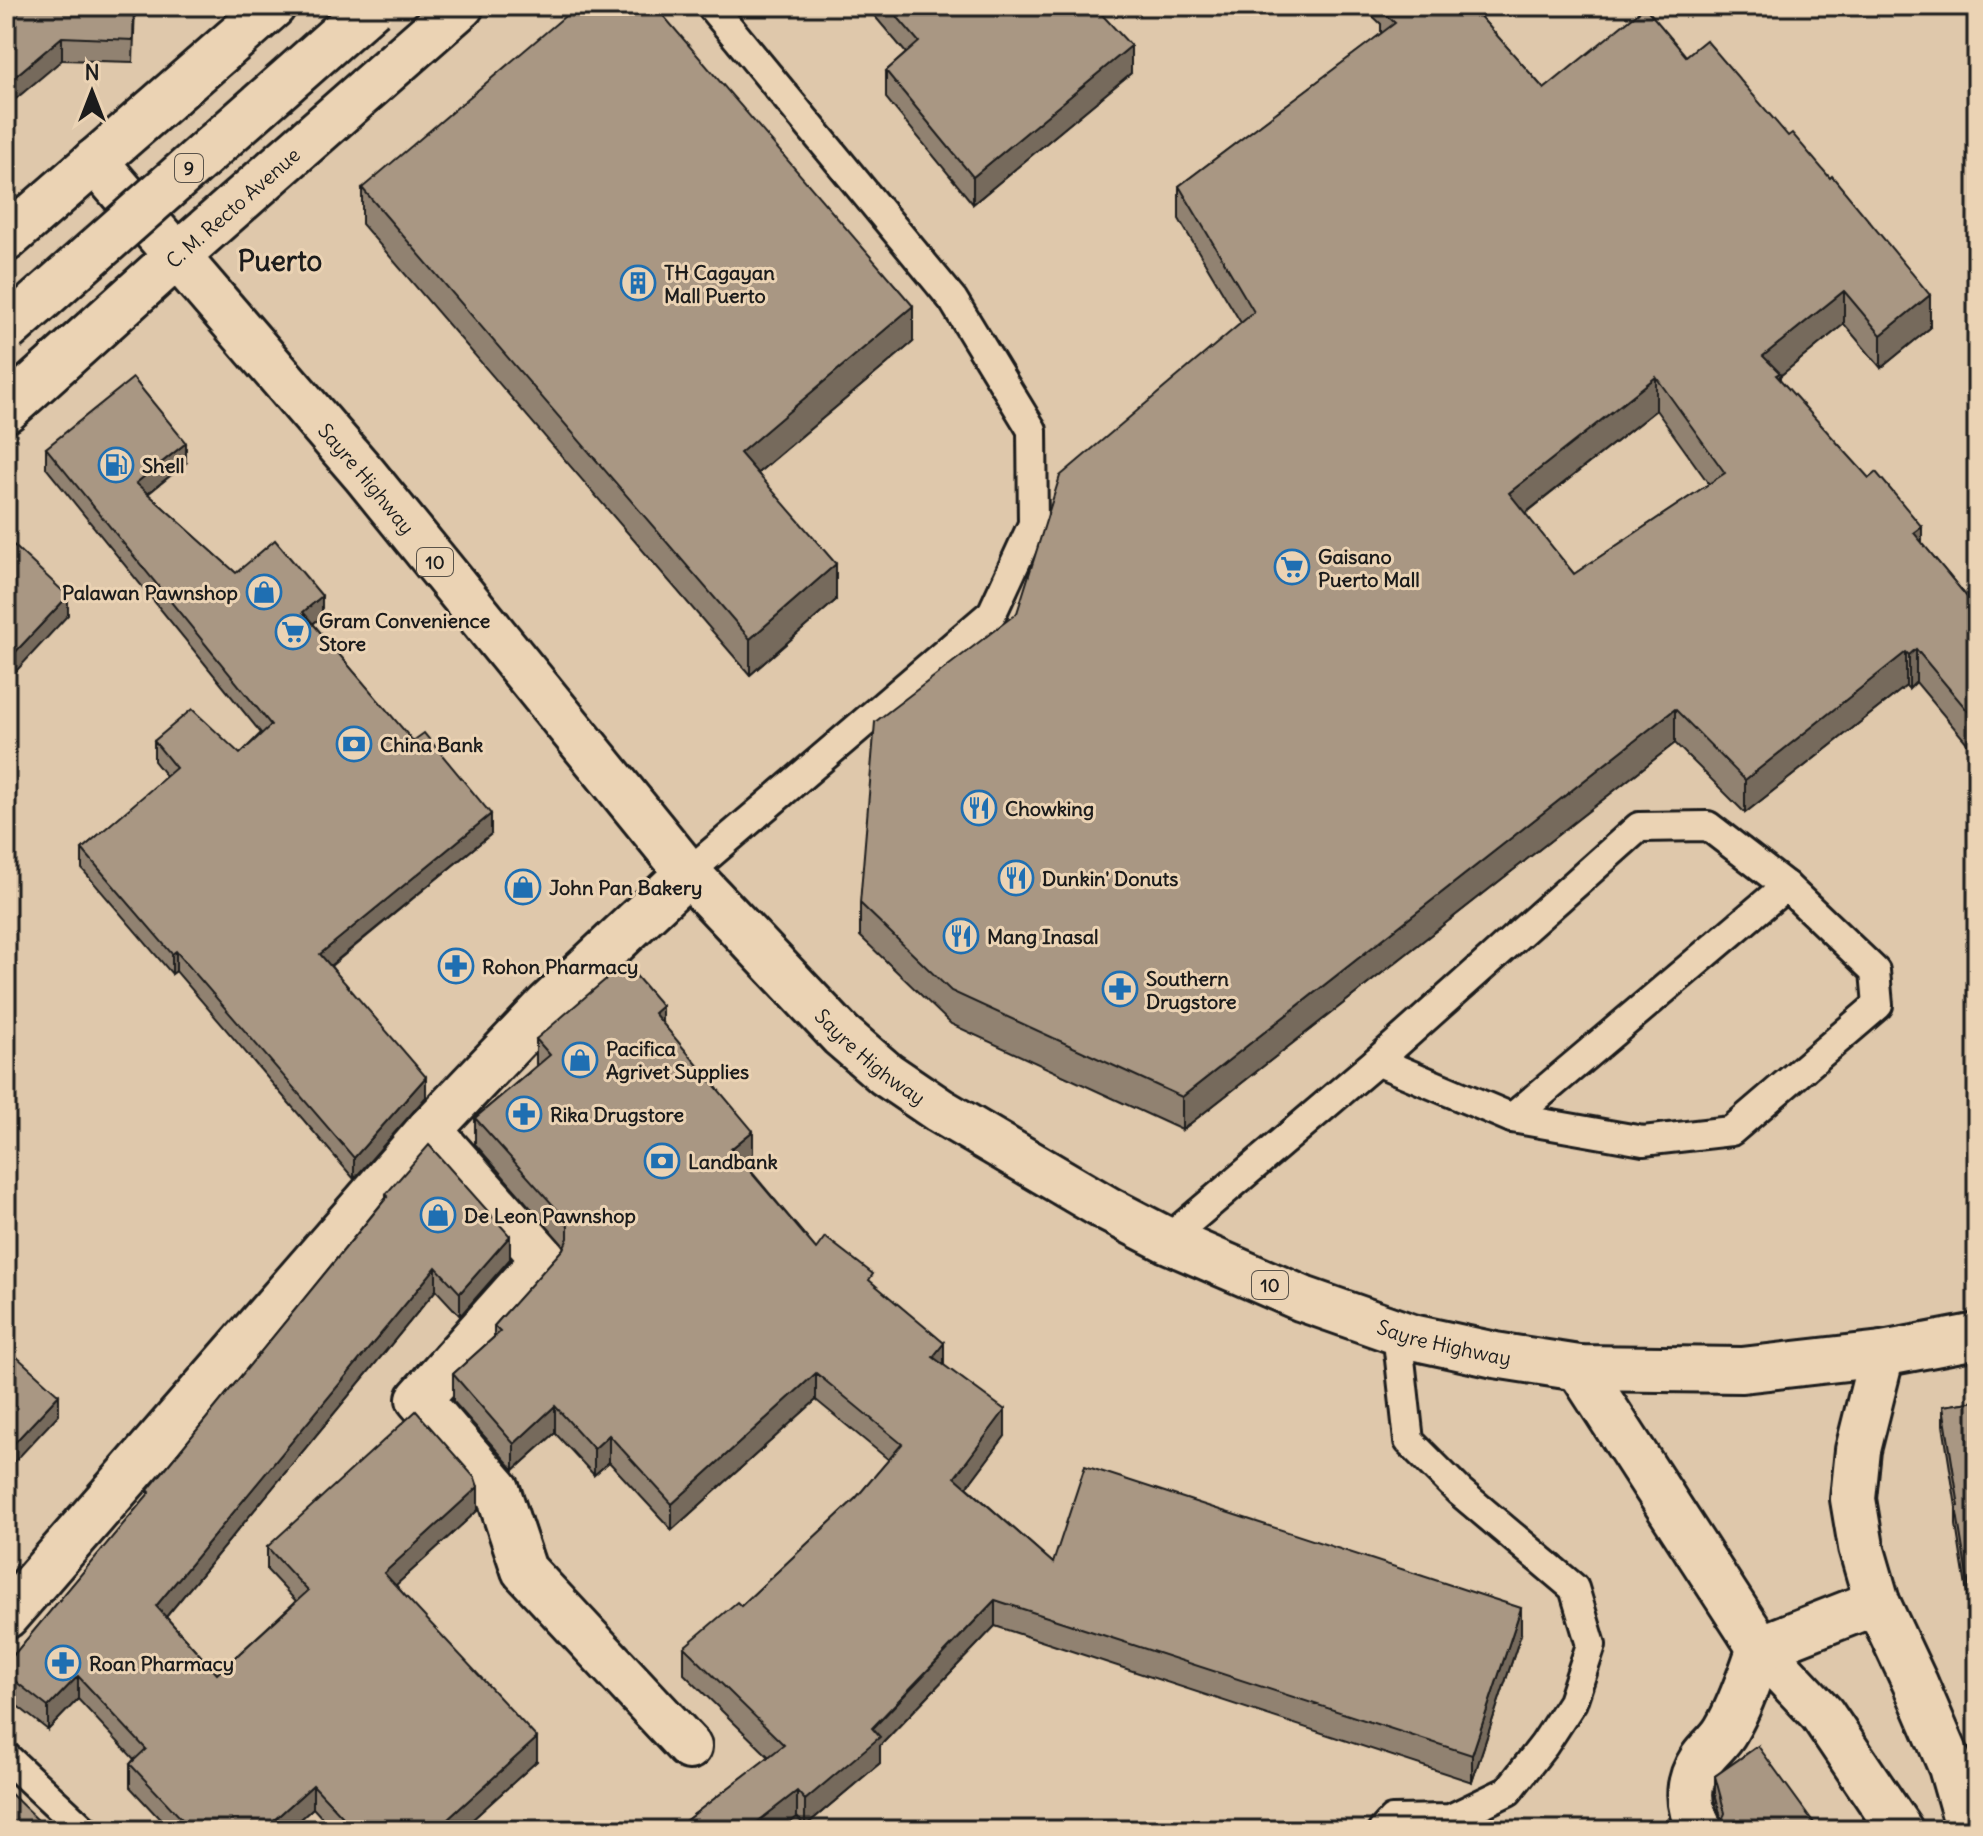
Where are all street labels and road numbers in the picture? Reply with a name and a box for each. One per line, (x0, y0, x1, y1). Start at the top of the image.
street label: C. M. Recto Avenue (160, 142, 305, 273)
road number: 9 (175, 154, 203, 182)
street label: Sayre Highway (313, 418, 420, 539)
road number: 10 (417, 548, 453, 576)
street label: Sayre Highway (810, 1003, 931, 1110)
road number: 10 (1252, 1271, 1288, 1299)
street label: Sayre Highway (1374, 1313, 1513, 1370)

